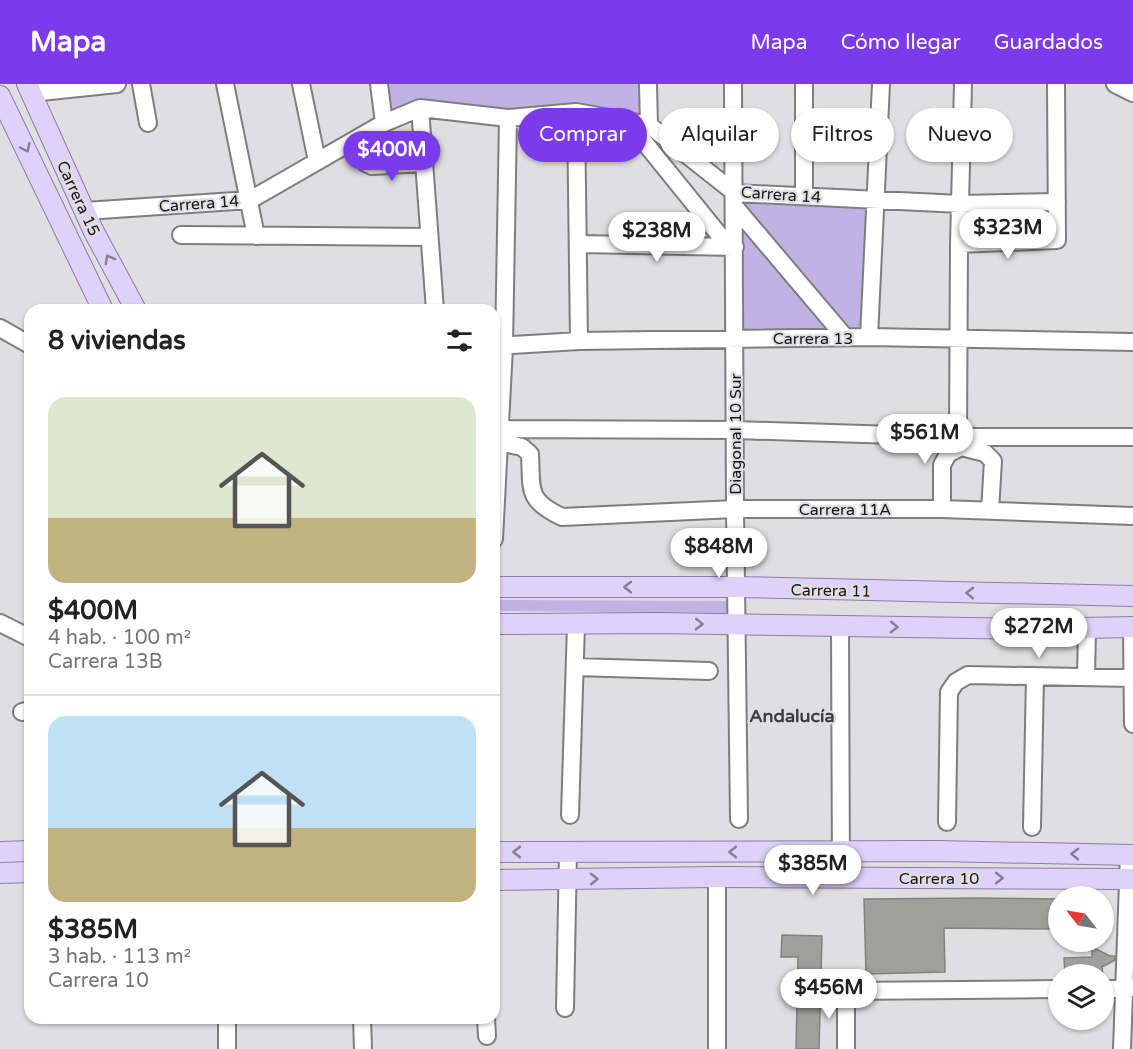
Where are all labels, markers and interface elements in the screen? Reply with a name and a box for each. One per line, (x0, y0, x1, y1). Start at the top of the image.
text: Mapa (30, 25, 106, 59)
text: Mapa (750, 30, 808, 55)
text: Cómo llegar (841, 30, 961, 55)
text: Guardados (994, 30, 1103, 55)
chip: Comprar (518, 108, 647, 162)
chip: Alquilar (659, 108, 779, 162)
chip: Filtros (791, 108, 894, 162)
chip: Nuevo (906, 108, 1013, 162)
pin: $400M (350, 131, 434, 182)
text: $400M (357, 138, 427, 162)
one-way arrow (19, 141, 31, 152)
street label: Carrera 15 (52, 158, 104, 239)
street label: Carrera 14 (740, 182, 822, 208)
street label: Carrera 14 (158, 191, 240, 217)
pin: $323M (966, 209, 1050, 260)
pin: $238M (615, 212, 699, 263)
text: $323M (973, 216, 1043, 240)
text: $238M (622, 219, 692, 243)
one-way arrow (104, 254, 116, 265)
icon: filters (443, 324, 476, 357)
text: 8 viviendas (48, 325, 186, 356)
street label: Carrera 13 (773, 329, 853, 349)
street label: Diagonal 10 Sur (726, 372, 746, 495)
pin: $561M (883, 414, 967, 465)
text: $561M (890, 421, 960, 445)
icon: home (208, 436, 316, 544)
street label: Carrera 11A (799, 500, 891, 520)
pin: $848M (677, 528, 761, 579)
text: $848M (684, 535, 754, 559)
street label: Carrera 11 (791, 580, 871, 602)
one-way arrow (623, 581, 632, 593)
one-way arrow (965, 586, 974, 599)
text: $400M (48, 595, 138, 626)
pin: $272M (997, 608, 1081, 659)
text: $272M (1004, 615, 1074, 639)
one-way arrow (694, 618, 703, 630)
one-way arrow (889, 621, 898, 633)
text: 4 hab. · 100 m² (48, 626, 191, 650)
text: Carrera 13B (48, 650, 163, 674)
district label: Andalucía (749, 705, 835, 727)
icon: home (208, 755, 316, 863)
pin: $385M (771, 845, 855, 896)
one-way arrow (512, 846, 521, 858)
one-way arrow (728, 846, 737, 858)
one-way arrow (1070, 848, 1079, 860)
text: $385M (778, 852, 848, 876)
street label: Carrera 10 (899, 869, 979, 889)
one-way arrow (994, 872, 1003, 884)
one-way arrow (589, 873, 598, 885)
north arrow (1048, 886, 1114, 952)
map controls (1048, 886, 1114, 1030)
text: $385M (48, 914, 138, 945)
text: 3 hab. · 113 m² (48, 945, 191, 969)
button: layers (1048, 964, 1114, 1030)
text: Carrera 10 (48, 969, 149, 993)
pin: $456M (787, 969, 871, 1020)
text: $456M (794, 976, 864, 1000)

